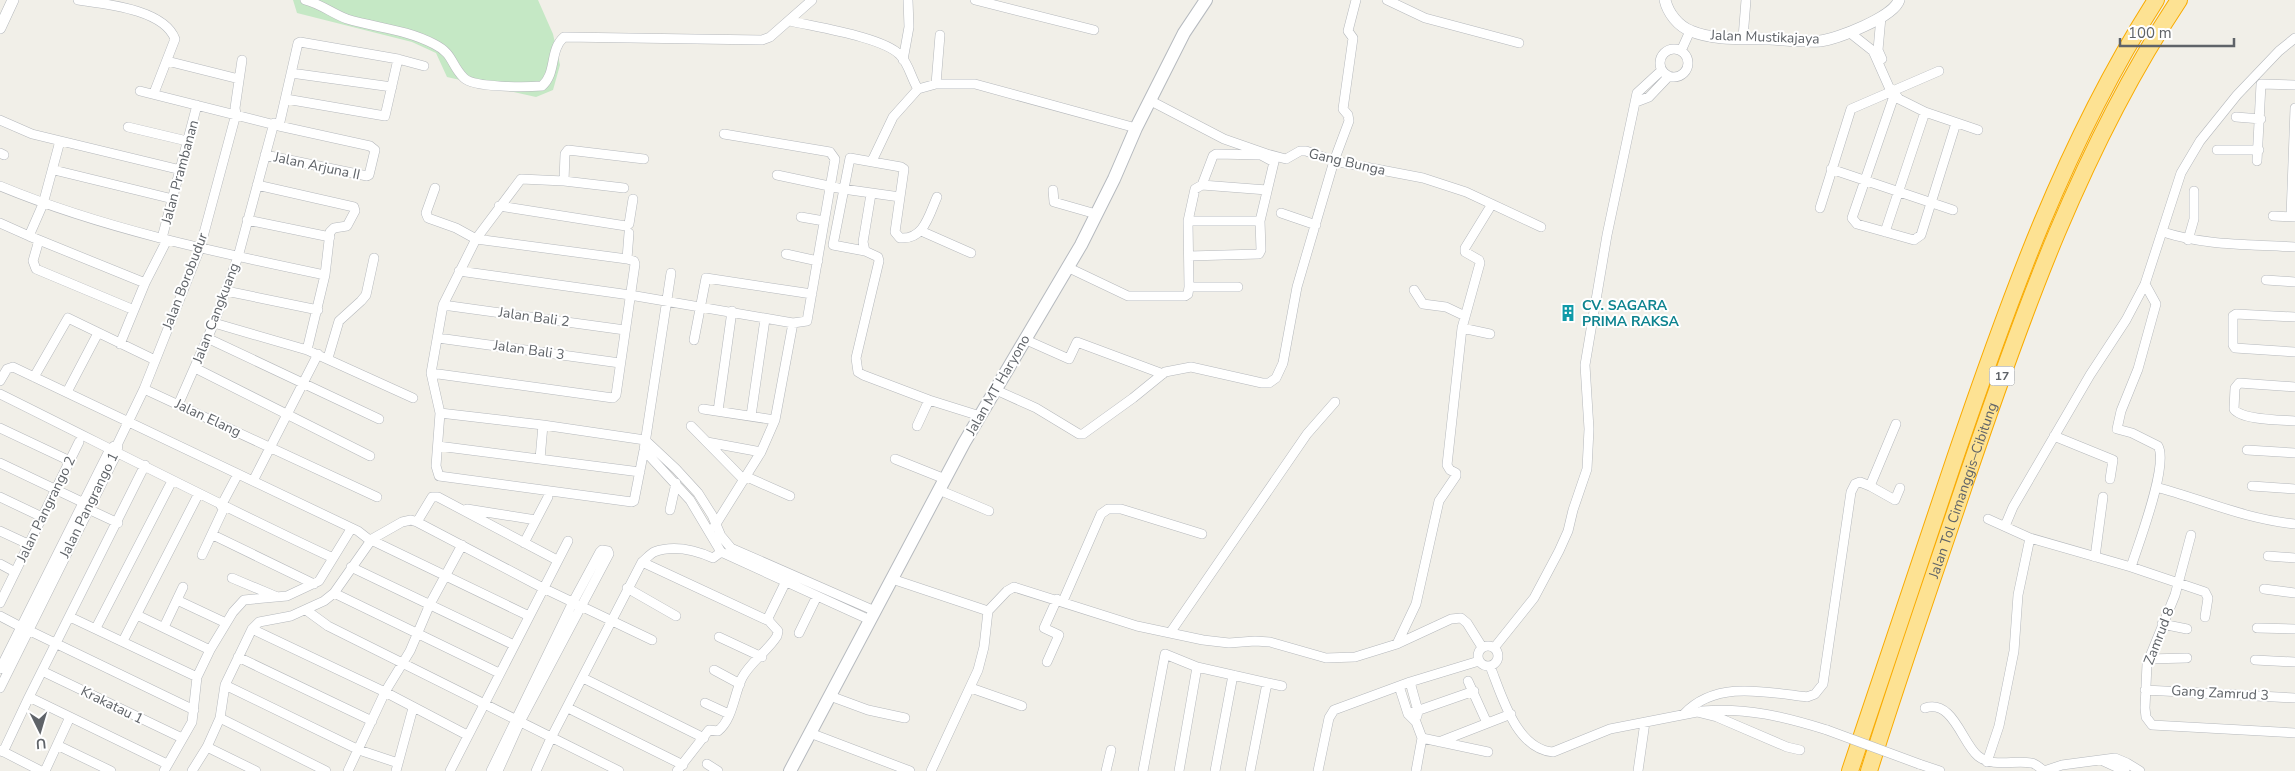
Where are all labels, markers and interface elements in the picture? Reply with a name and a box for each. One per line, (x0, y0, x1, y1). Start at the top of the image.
scale bar (2120, 15, 2234, 47)
text: 100 m (2128, 23, 2172, 43)
street label: Jalan Mustikajaya (1709, 26, 1820, 48)
street label: Jalan Prambanan (157, 118, 203, 227)
street label: Gang Bunga (1307, 144, 1387, 180)
street label: Jalan Arjuna II (271, 147, 362, 184)
street label: Jalan Borobudur (157, 230, 212, 333)
street label: Jalan Cangkuang (188, 260, 244, 367)
place label: CV. SAGARA PRIMA RAKSA (1582, 296, 1680, 331)
street label: Jalan Bali 2 (496, 302, 571, 331)
building icon: CV. SAGARA PRIMA RAKSA (1558, 303, 1578, 323)
street label: Jalan MT Haryono (961, 331, 1035, 440)
street label: Jalan Bali 3 (491, 335, 566, 364)
road number: 17 (1990, 366, 2014, 386)
street label: Jalan Elang (171, 394, 244, 442)
street label: Jalan Tol Cimanggis–Cibitung (1924, 400, 2001, 582)
street label: Jalan Pangrango 1 (55, 449, 123, 562)
street label: Jalan Pangrango 2 (12, 453, 80, 566)
street label: Zamrud 8 (2139, 604, 2179, 668)
street label: Gang Zamrud 3 (2171, 681, 2269, 705)
street label: Krakatau 1 (77, 682, 147, 728)
north arrow (15, 706, 65, 756)
text: U (35, 734, 47, 753)

